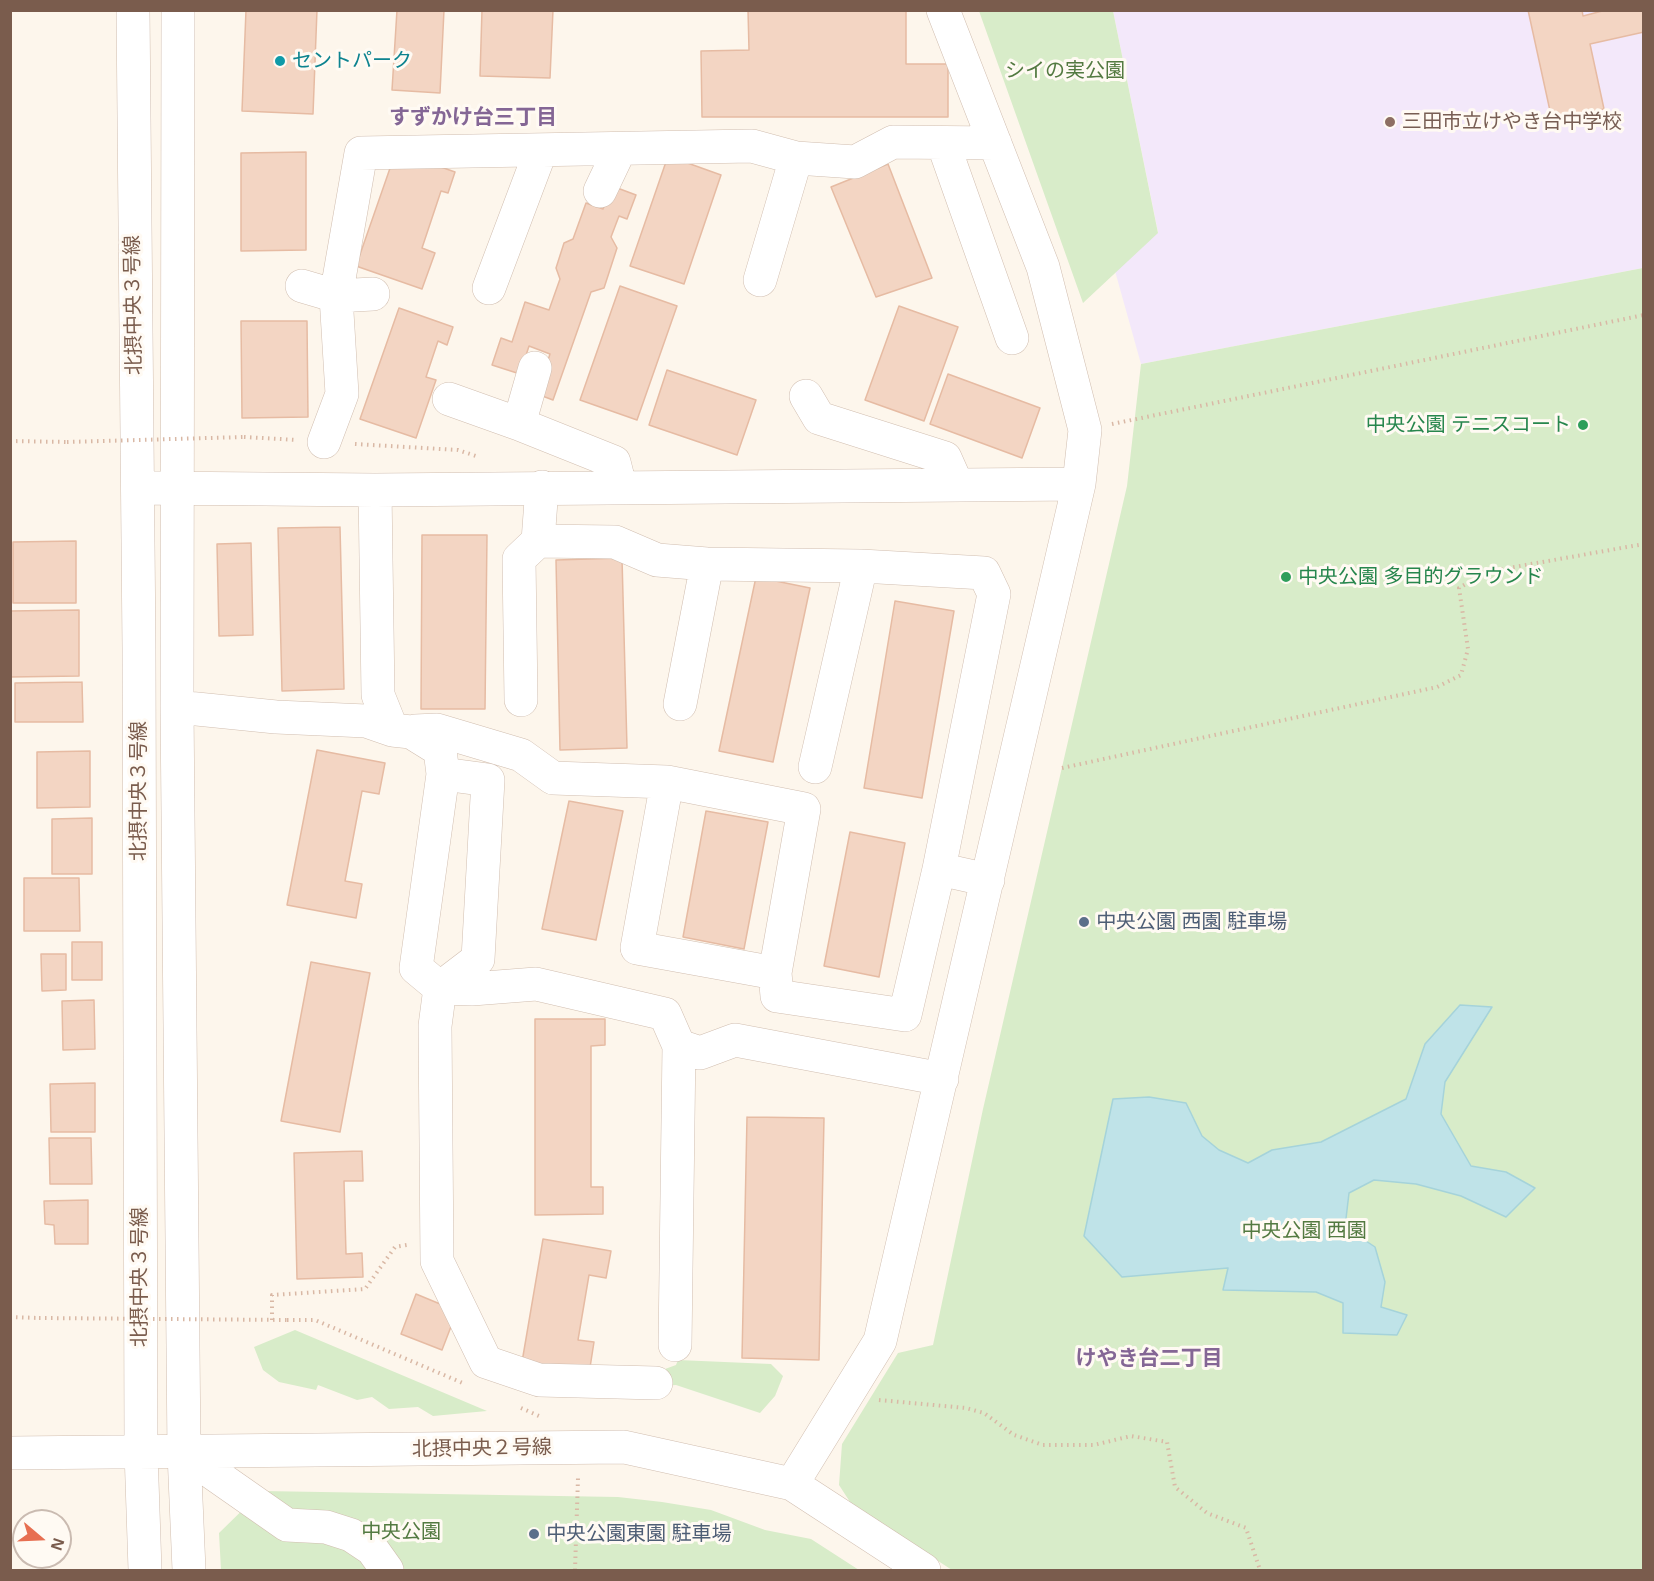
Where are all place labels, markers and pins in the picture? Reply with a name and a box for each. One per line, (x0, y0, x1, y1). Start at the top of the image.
place label: セントパーク (292, 49, 412, 73)
marker: セントパーク (273, 54, 287, 68)
place label: 三田市立けやき台中学校 (1402, 110, 1622, 134)
marker: 三田市立けやき台中学校 (1383, 115, 1397, 129)
place label: 中央公園 テニスコート (1365, 413, 1571, 437)
marker: 中央公園 テニスコート (1576, 418, 1590, 432)
place label: 中央公園 多目的グラウンド (1298, 565, 1544, 589)
marker: 中央公園 多目的グラウンド (1279, 570, 1293, 584)
place label: 中央公園 西園 駐車場 (1096, 910, 1287, 934)
marker: 中央公園 西園 駐車場 (1077, 915, 1091, 929)
place label: 中央公園東園 駐車場 (546, 1522, 732, 1546)
marker: 中央公園東園 駐車場 (527, 1527, 541, 1541)

